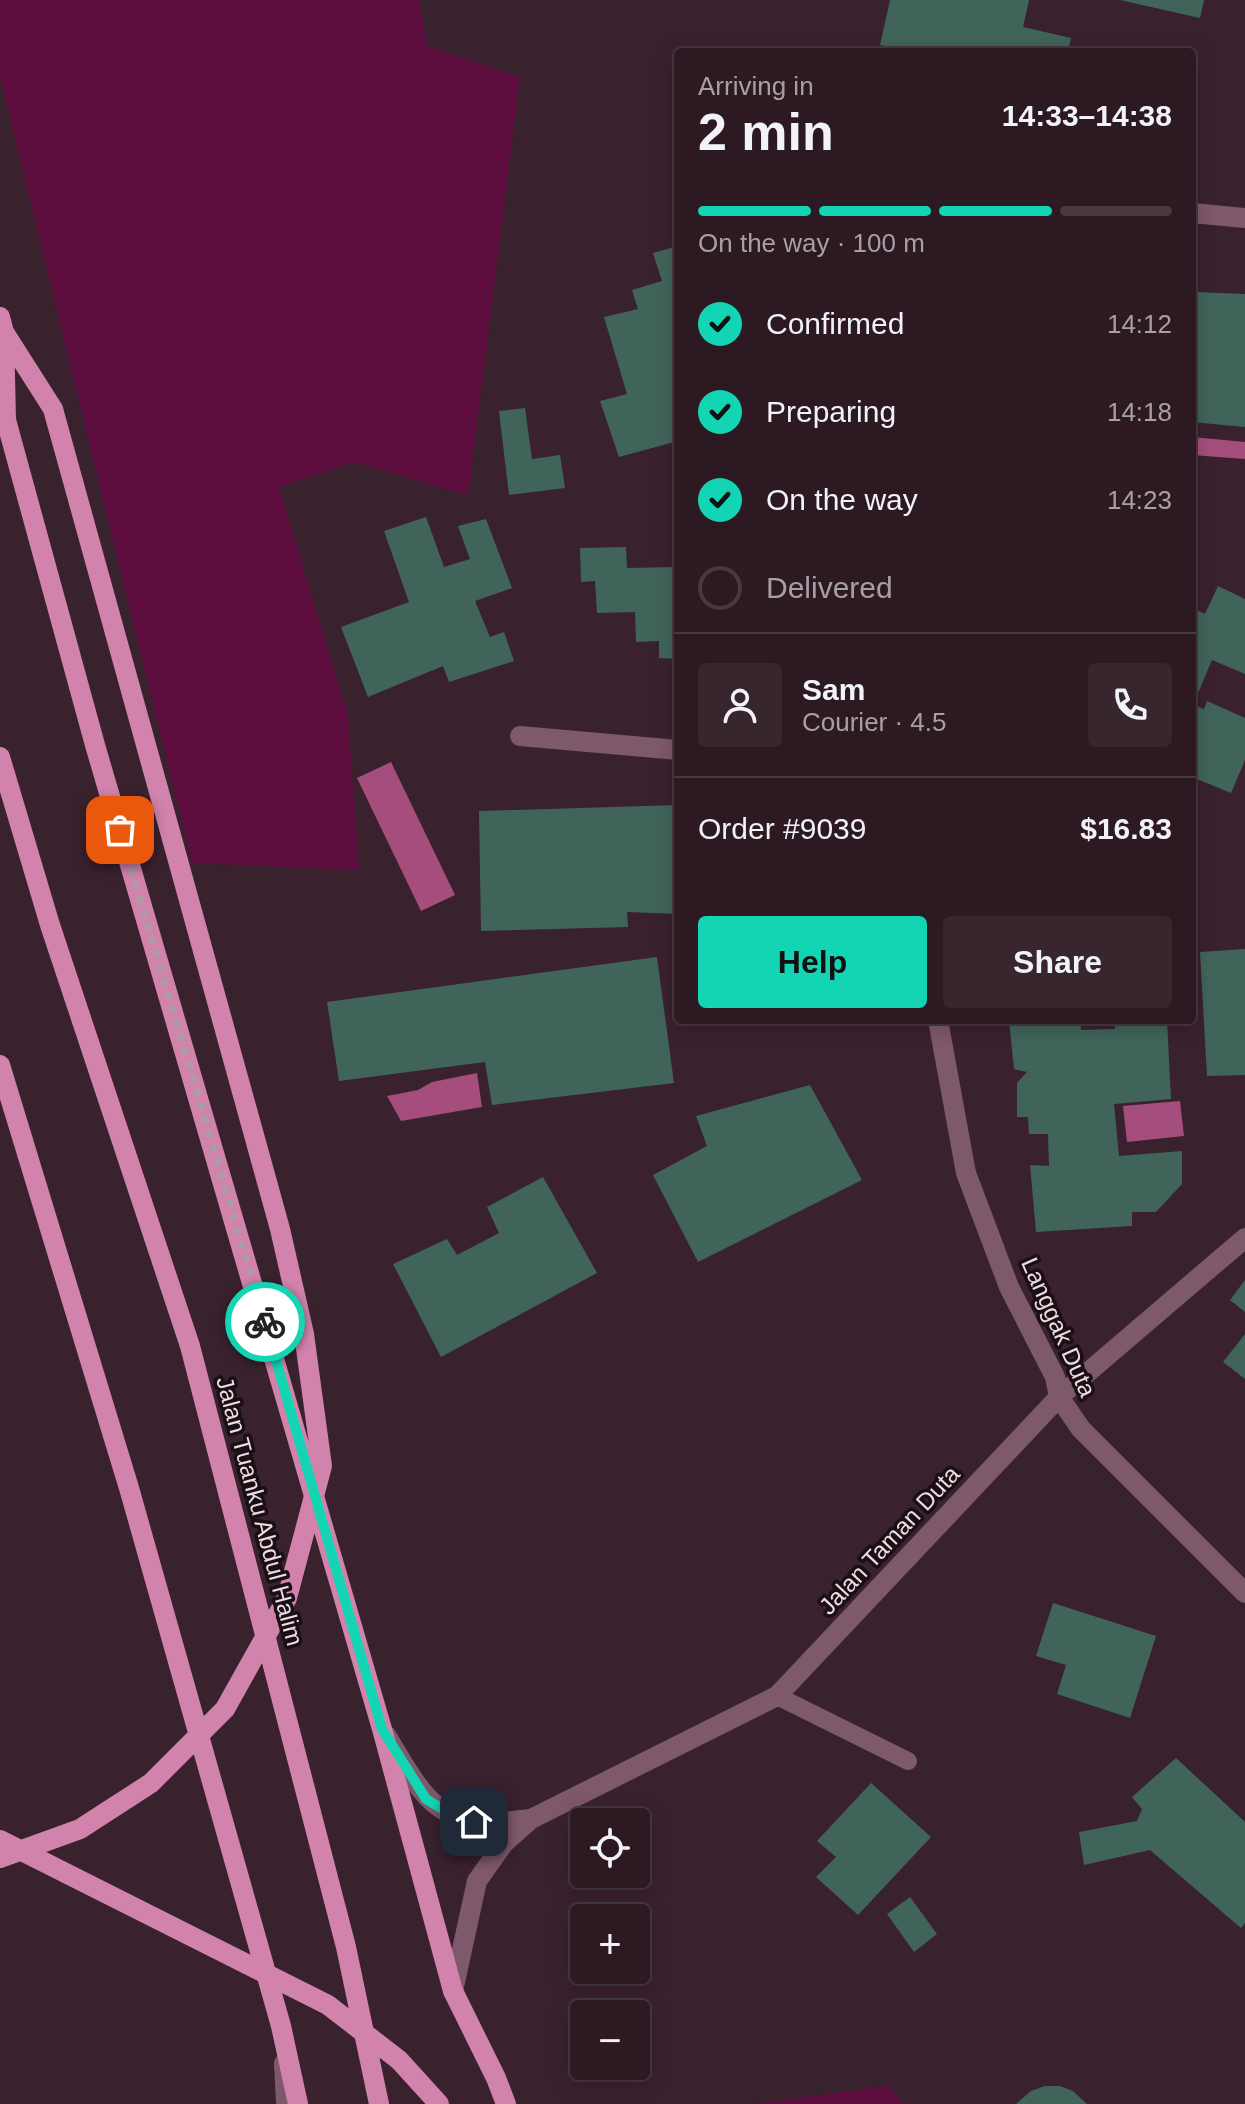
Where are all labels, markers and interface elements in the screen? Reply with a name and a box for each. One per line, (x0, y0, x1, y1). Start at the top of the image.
text: Arriving in (698, 71, 814, 101)
text: 14:33–14:38 (1002, 99, 1172, 132)
text: 2 min (698, 103, 834, 161)
text: On the way · 100 m (698, 228, 925, 258)
icon: check (698, 302, 742, 346)
text: Confirmed (766, 307, 904, 340)
text: 14:12 (1107, 309, 1172, 339)
icon: check (698, 390, 742, 434)
text: Preparing (766, 395, 896, 428)
text: 14:18 (1107, 397, 1172, 427)
icon: check (698, 478, 742, 522)
text: On the way (766, 483, 918, 516)
text: 14:23 (1107, 485, 1172, 515)
text: Delivered (766, 571, 893, 604)
button: person (698, 663, 782, 747)
button: phone (1088, 663, 1172, 747)
text: Sam (802, 673, 865, 706)
text: Courier · 4.5 (802, 707, 947, 737)
pin (86, 796, 154, 864)
icon: bag (98, 808, 142, 852)
text: Order #9039 (698, 812, 866, 845)
text: $16.83 (1080, 812, 1172, 845)
button: Help (698, 916, 927, 1008)
button: Share (943, 916, 1172, 1008)
street label: Langgak Duta (1016, 1253, 1102, 1401)
courier (225, 1282, 305, 1362)
icon: bike (243, 1300, 287, 1344)
street label: Jalan Tuanku Abdul Halim (211, 1373, 309, 1649)
street label: Jalan Taman Duta (813, 1460, 965, 1620)
pin (440, 1788, 508, 1856)
icon: home (452, 1800, 496, 1844)
map controls (570, 1808, 650, 2080)
button: locate (570, 1808, 650, 1888)
button: + (570, 1904, 650, 1984)
button: − (570, 2000, 650, 2080)

